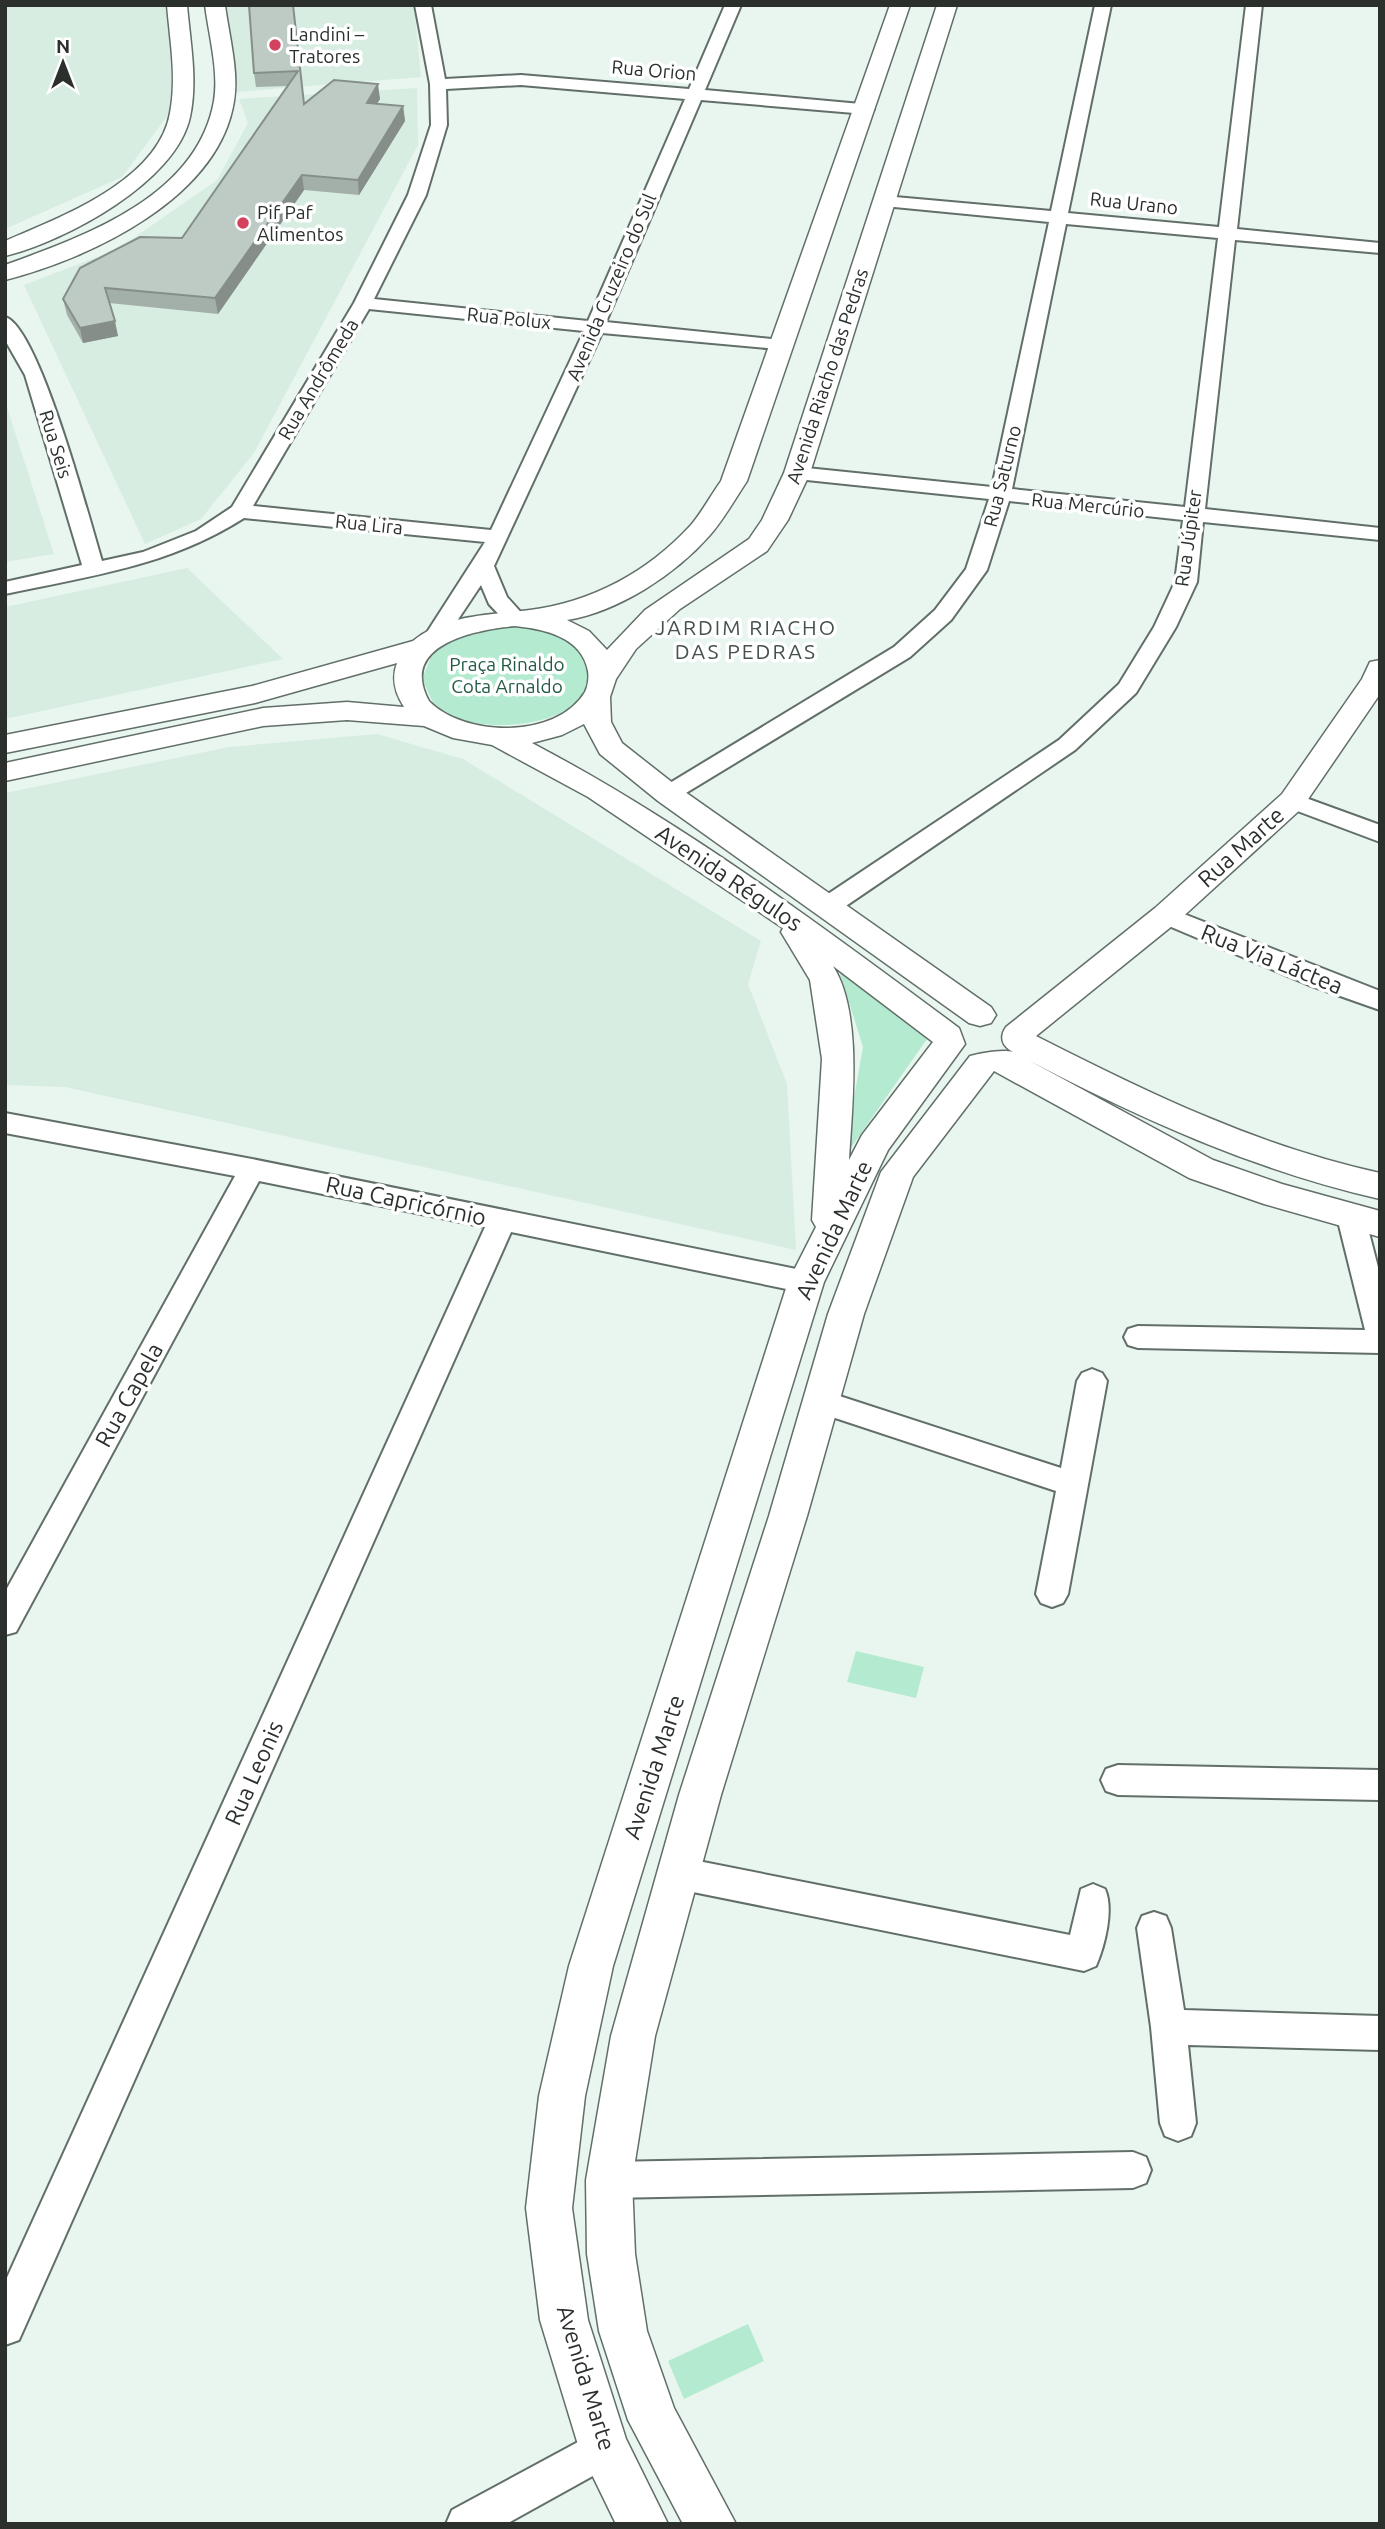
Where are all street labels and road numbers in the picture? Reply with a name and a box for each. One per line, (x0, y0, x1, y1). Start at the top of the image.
street label: Rua Orion (611, 55, 697, 85)
street label: Rua Urano (1089, 187, 1179, 219)
street label: Avenida Cruzeiro do Sul (562, 190, 660, 384)
street label: Avenida Riacho das Pedras (782, 266, 872, 486)
street label: Rua Polux (466, 303, 553, 333)
street label: Rua Andrômeda (273, 315, 363, 443)
street label: Rua Seis (35, 407, 77, 481)
street label: Rua Saturno (979, 423, 1025, 529)
street label: Rua Mercúrio (1030, 488, 1146, 522)
street label: Rua Júpiter (1170, 488, 1206, 588)
street label: Rua Lira (334, 510, 404, 538)
street label: Rua Marte (1193, 802, 1289, 892)
street label: Avenida Régulos (652, 820, 807, 936)
street label: Rua Via Láctea (1198, 919, 1347, 998)
street label: Avenida Marte (791, 1157, 877, 1303)
street label: Rua Capricórnio (324, 1171, 489, 1230)
street label: Rua Capela (90, 1339, 167, 1451)
street label: Avenida Marte (618, 1692, 689, 1842)
street label: Rua Leonis (220, 1717, 288, 1829)
street label: Avenida Marte (553, 2302, 620, 2453)

